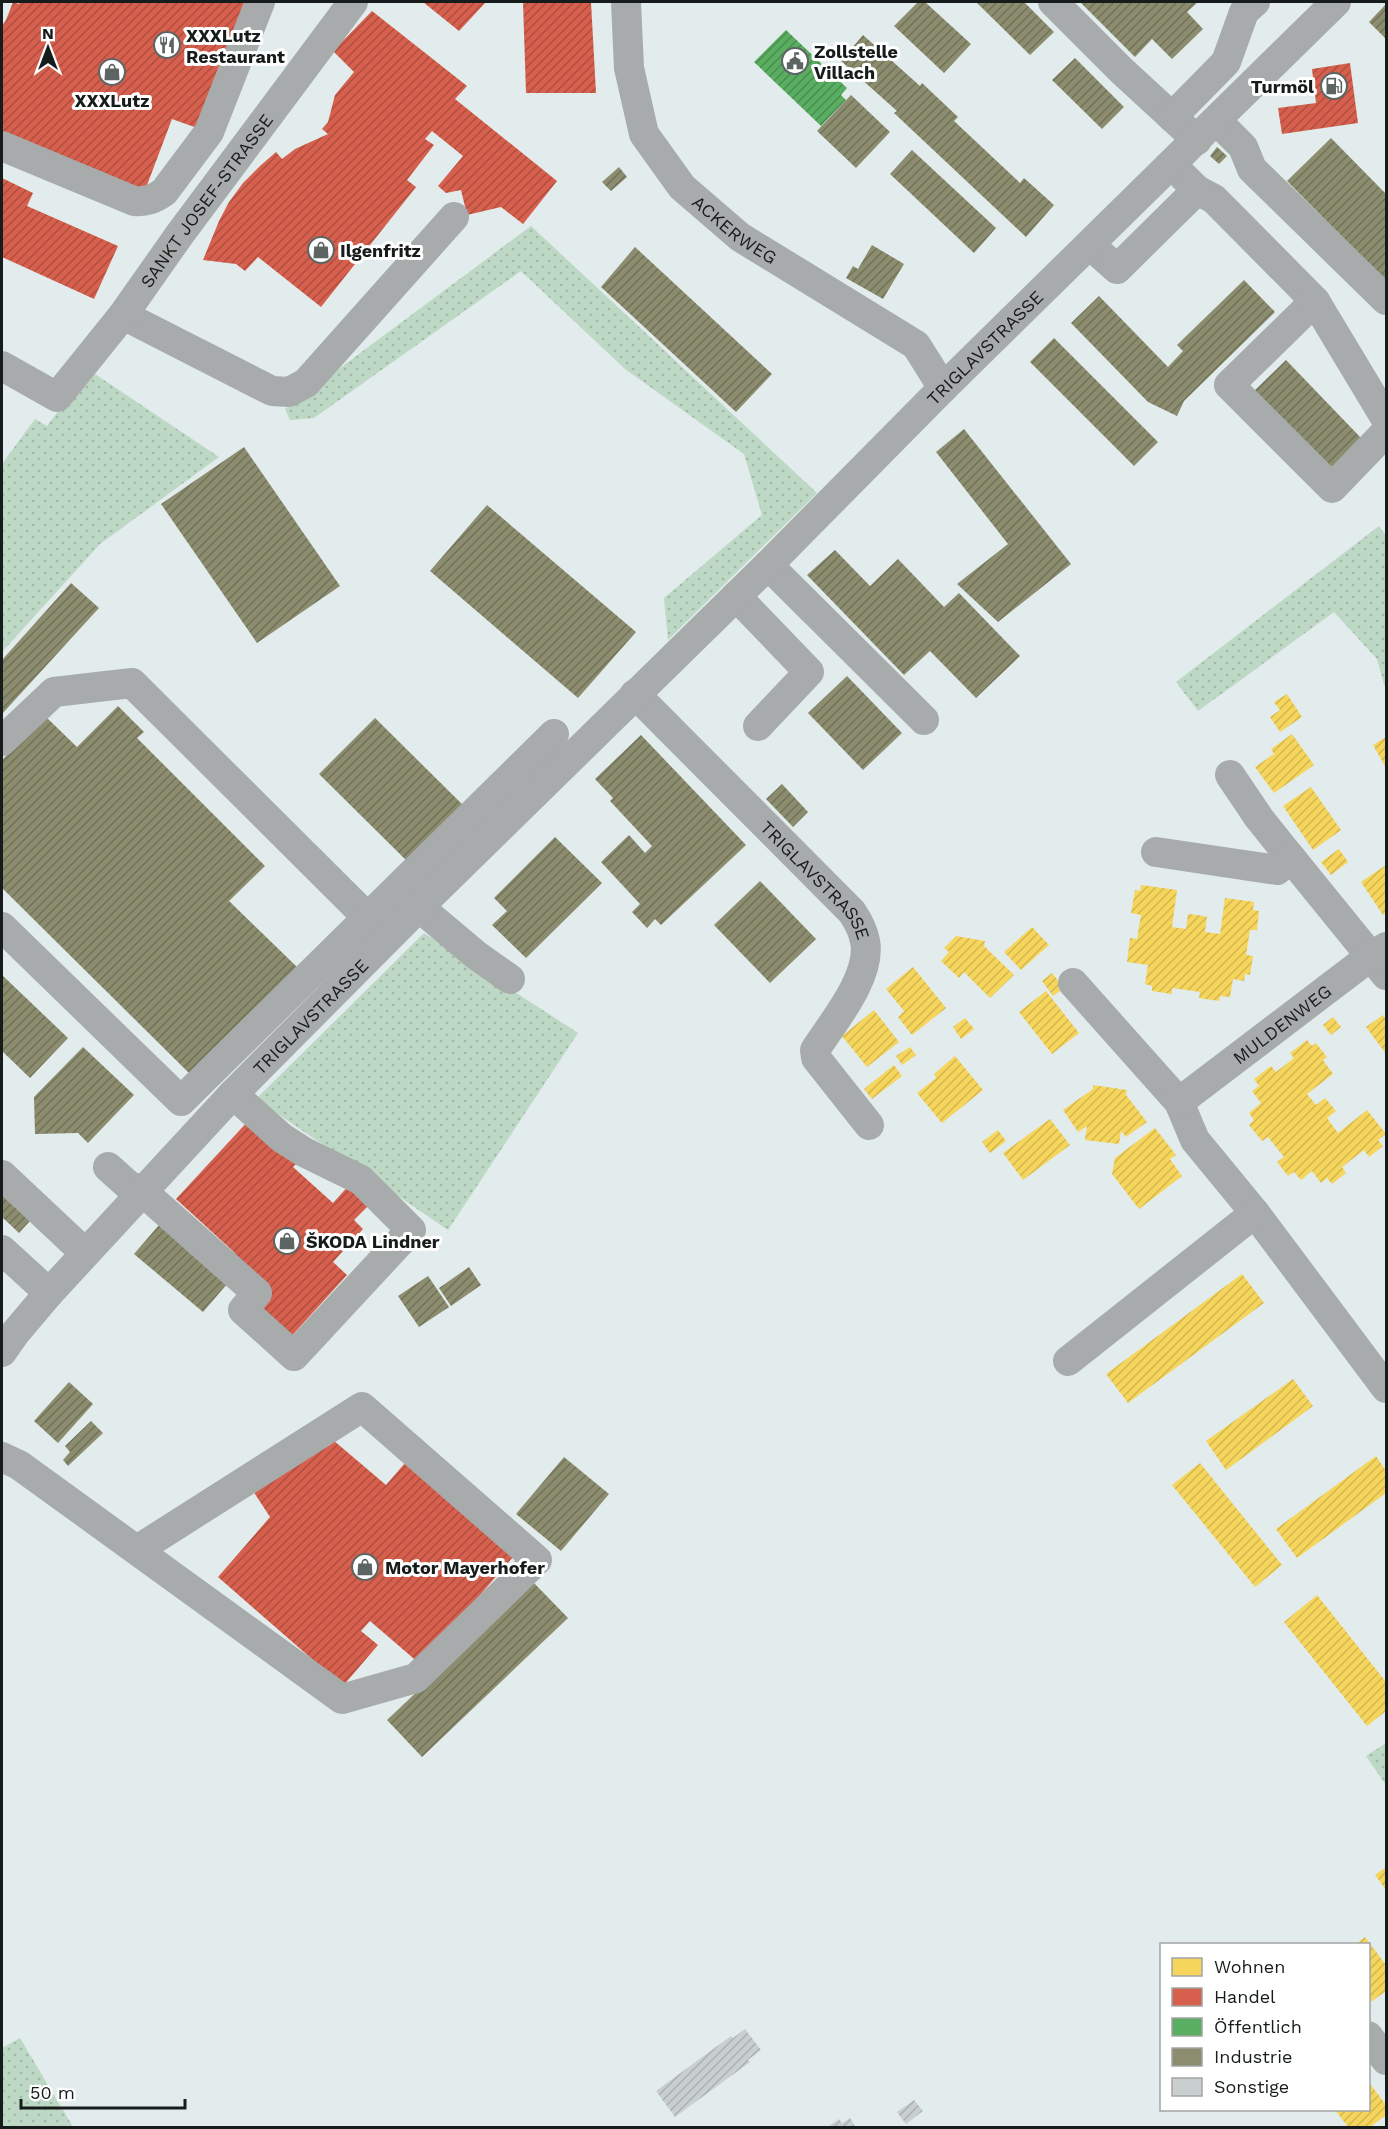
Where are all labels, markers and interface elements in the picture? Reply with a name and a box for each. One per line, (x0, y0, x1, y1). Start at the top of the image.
north arrow (18, 18, 78, 78)
text: N (42, 24, 54, 43)
place label: XXXLutz Restaurant (186, 25, 285, 67)
restaurant icon: XXXLutz Restaurant (152, 30, 182, 60)
place label: Zollstelle Villach (814, 41, 898, 83)
public building icon: Zollstelle Villach (780, 46, 810, 76)
shop icon: XXXLutz (97, 57, 127, 87)
fuel station icon: Turmöl (1319, 71, 1349, 101)
place label: Turmöl (1251, 76, 1314, 97)
place label: XXXLutz (75, 90, 149, 111)
street label: SANKT JOSEF-STRASSE (135, 109, 277, 291)
street label: ACKERWEG (689, 191, 781, 268)
shop icon: Ilgenfritz (306, 235, 336, 265)
place label: Ilgenfritz (340, 240, 421, 261)
street label: TRIGLAVSTRASSE (922, 286, 1047, 409)
street label: TRIGLAVSTRASSE (757, 816, 875, 942)
street label: TRIGLAVSTRASSE (248, 954, 372, 1079)
street label: MULDENWEG (1228, 980, 1335, 1068)
shop icon: ŠKODA Lindner (272, 1226, 302, 1256)
place label: ŠKODA Lindner (306, 1231, 440, 1252)
shop icon: Motor Mayerhofer (350, 1552, 380, 1582)
place label: Motor Mayerhofer (385, 1557, 545, 1578)
legend (1160, 1943, 1370, 2111)
text: Wohnen (1214, 1956, 1285, 1977)
text: Handel (1214, 1986, 1276, 2007)
text: Öffentlich (1214, 2016, 1302, 2037)
text: Industrie (1214, 2046, 1292, 2067)
scale bar (21, 2072, 184, 2110)
text: Sonstige (1214, 2076, 1289, 2097)
text: 50 m (30, 2082, 75, 2103)

